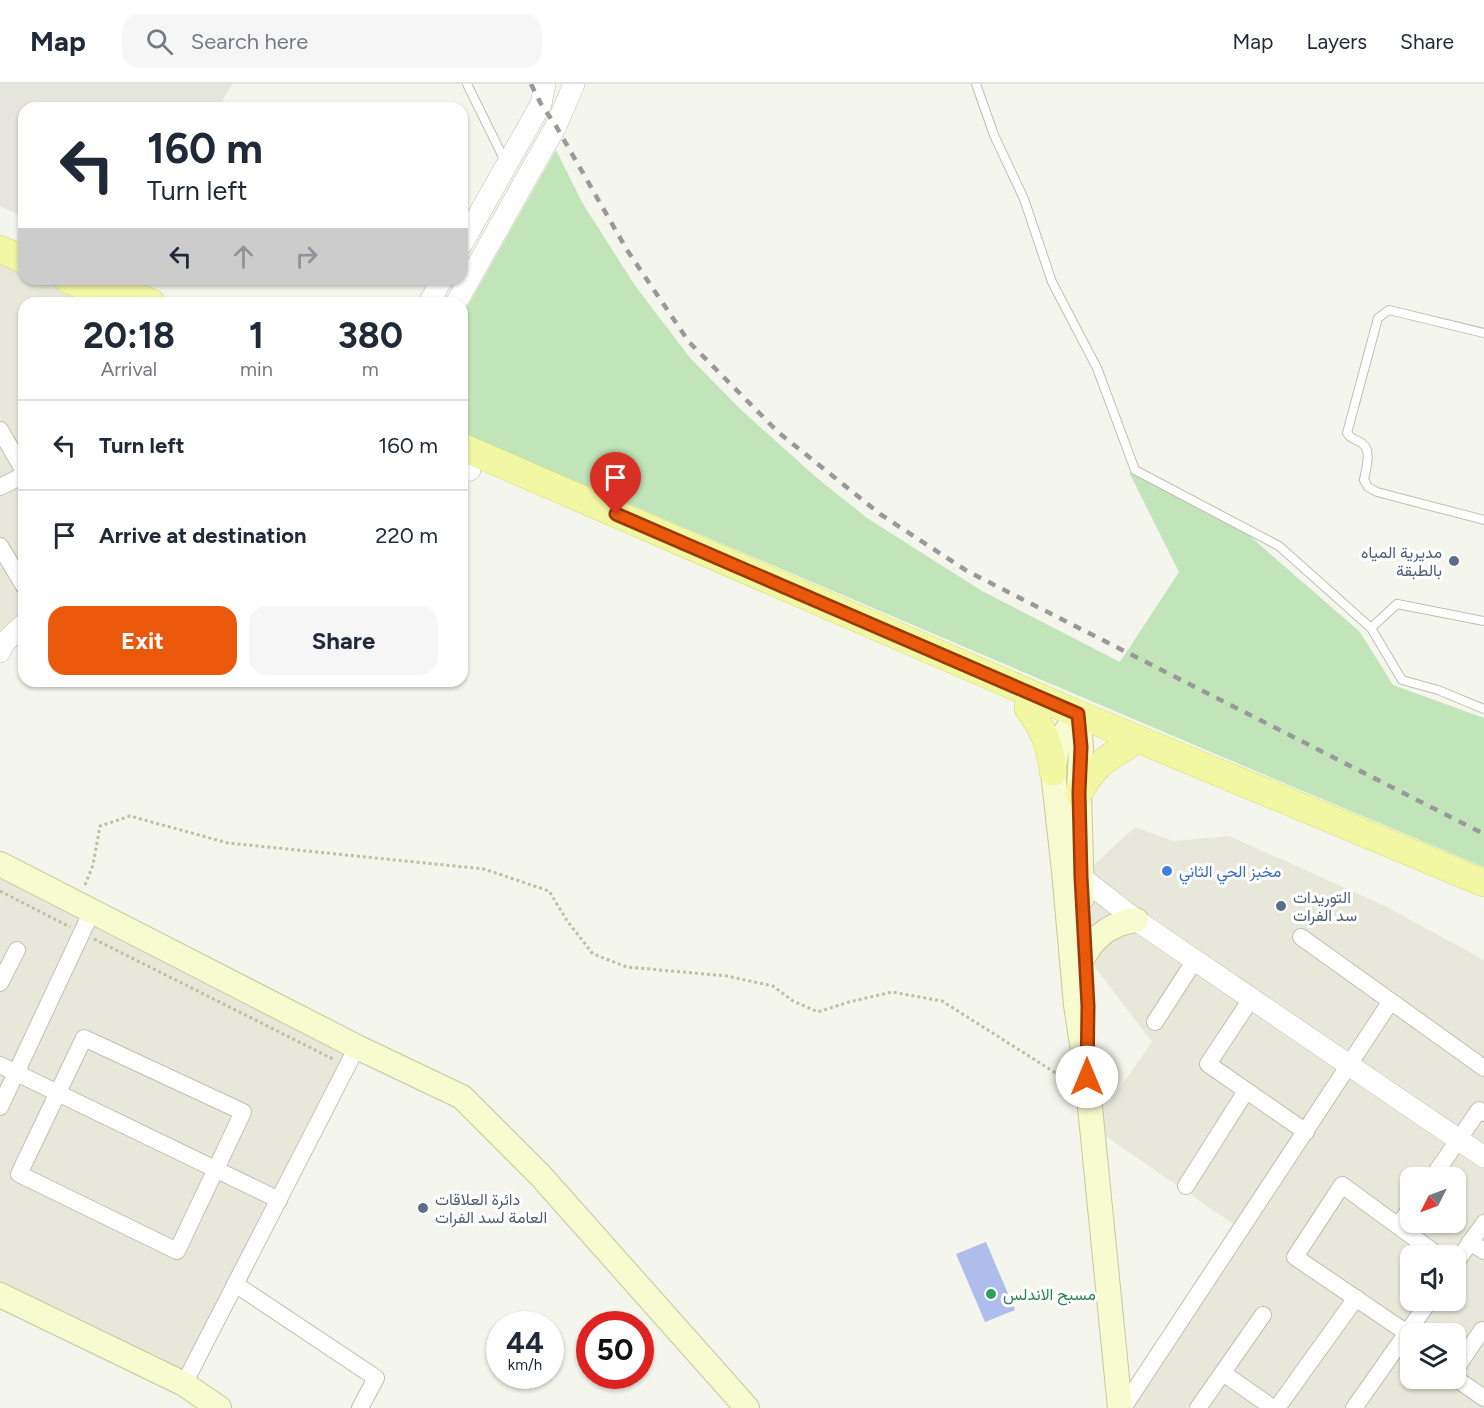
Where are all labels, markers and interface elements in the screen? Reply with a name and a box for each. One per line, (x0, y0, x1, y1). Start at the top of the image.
search box (122, 14, 542, 68)
text: Map (30, 24, 86, 58)
icon: search (143, 25, 176, 58)
text: Search here (191, 28, 308, 55)
text: Map (1233, 29, 1273, 54)
text: Layers (1306, 29, 1367, 54)
text: Share (1400, 29, 1454, 54)
text: 160 m (147, 123, 263, 174)
icon: left (48, 126, 126, 204)
text: Turn left (147, 174, 247, 207)
icon: left (164, 240, 197, 273)
icon: ahead (227, 240, 260, 273)
icon: right (290, 240, 323, 273)
text: 20:18 (83, 314, 175, 357)
text: 1 (249, 314, 264, 357)
text: 380 (338, 314, 403, 357)
text: Arrival (101, 357, 157, 381)
text: min (240, 357, 273, 381)
text: m (362, 357, 379, 381)
icon: left (48, 429, 81, 462)
text: Turn left (99, 432, 185, 459)
text: 160 m (378, 432, 438, 459)
pin (590, 452, 641, 514)
icon: arrive (599, 461, 632, 494)
icon: arrive (48, 519, 81, 552)
text: Arrive at destination (99, 522, 307, 549)
text: 220 m (375, 522, 438, 549)
place label: مديرية المياه بالطبقة (1361, 543, 1442, 580)
marker: مديرية المياه بالطبقة (1447, 554, 1461, 568)
button: Exit (48, 606, 237, 675)
button: Share (249, 606, 438, 675)
place label: مخبز الحي الثاني (1179, 862, 1281, 885)
marker: مخبز الحي الثاني (1160, 864, 1174, 878)
place label: التوريدات سد الفرات (1293, 888, 1357, 926)
marker: التوريدات سد الفرات (1274, 899, 1288, 913)
position arrow (1055, 1045, 1119, 1109)
north arrow (1400, 1167, 1466, 1233)
map controls (1400, 1167, 1466, 1389)
place label: دائرة العلاقات العامة لسد الفرات (435, 1190, 547, 1228)
marker: دائرة العلاقات العامة لسد الفرات (416, 1201, 430, 1215)
button: sound (1400, 1245, 1466, 1311)
place label: مسبح الاندلس (1003, 1285, 1096, 1306)
marker: مسبح الاندلس (984, 1287, 998, 1301)
speed limit sign: 50 (576, 1311, 654, 1389)
button: layers (1400, 1323, 1466, 1389)
text: 44 (506, 1324, 544, 1361)
text: km/h (508, 1356, 542, 1374)

